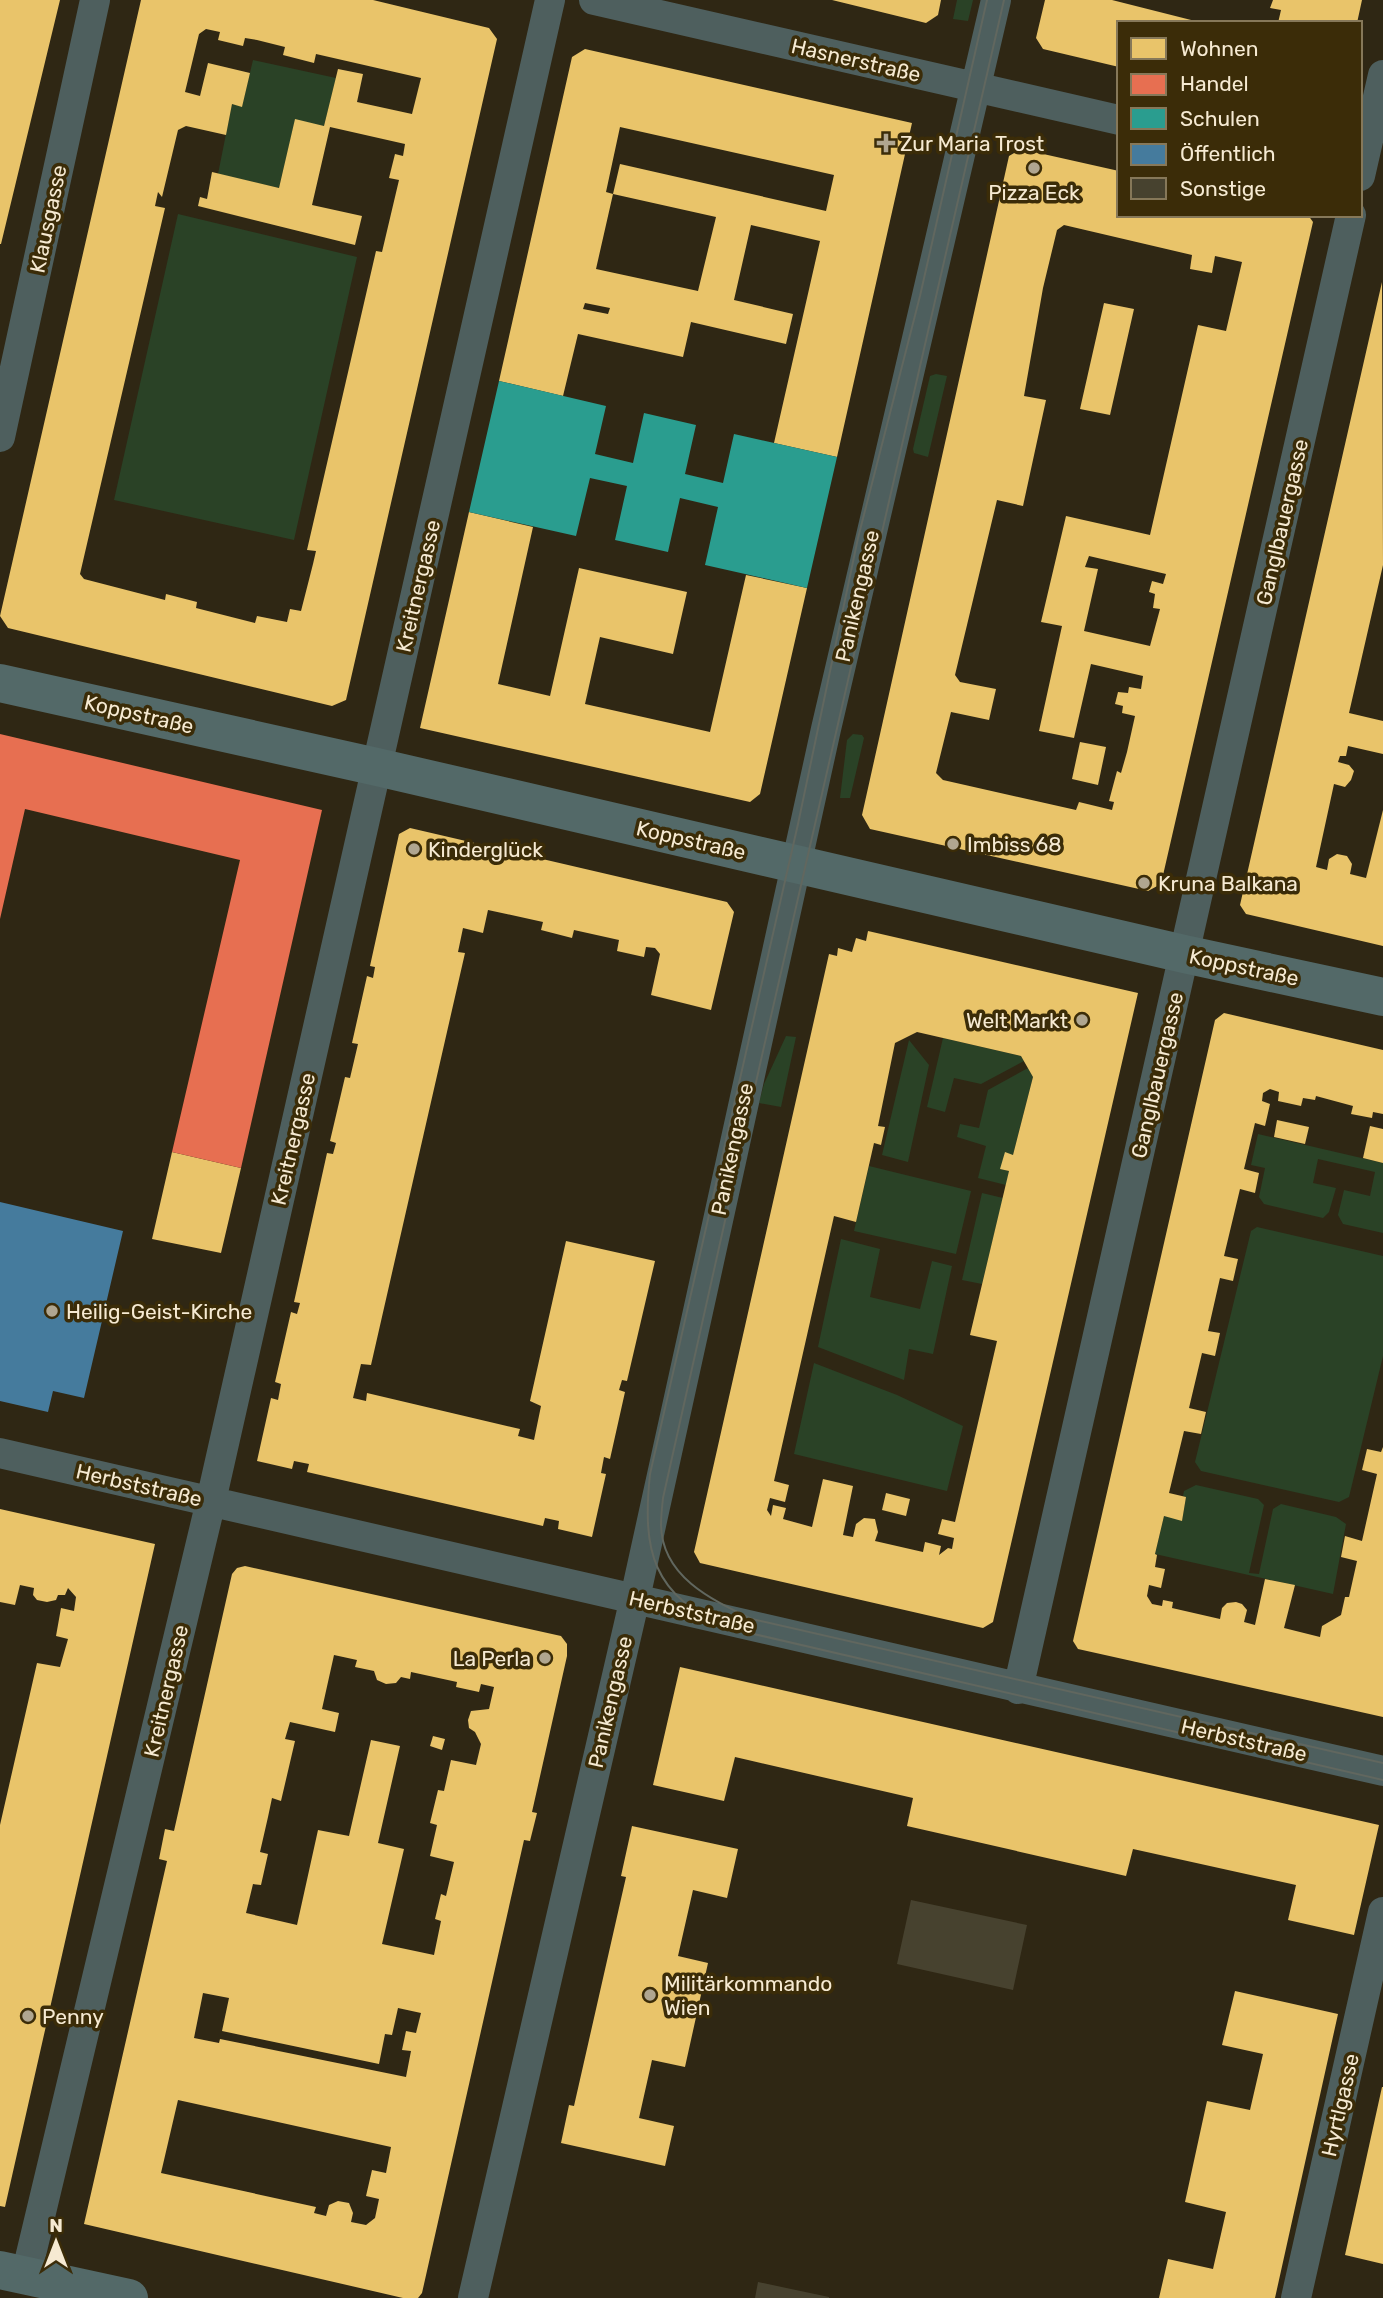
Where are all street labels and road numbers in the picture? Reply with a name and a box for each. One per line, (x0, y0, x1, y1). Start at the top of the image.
street label: Hasnerstraße (789, 33, 923, 87)
street label: Klausgasse (24, 163, 72, 275)
street label: Ganglbauergasse (1251, 436, 1313, 608)
street label: Kreitnergasse (391, 517, 445, 655)
street label: Panikengasse (830, 528, 884, 664)
street label: Koppstraße (82, 689, 196, 739)
street label: Koppstraße (634, 815, 748, 865)
street label: Koppstraße (1187, 943, 1301, 991)
street label: Ganglbauergasse (1126, 989, 1188, 1161)
street label: Kreitnergasse (266, 1070, 320, 1208)
street label: Panikengasse (706, 1080, 758, 1218)
street label: Herbststraße (74, 1458, 204, 1512)
street label: Herbststraße (627, 1585, 757, 1639)
street label: Kreitnergasse (139, 1622, 193, 1760)
street label: Panikengasse (583, 1634, 637, 1770)
street label: Herbststraße (1179, 1713, 1309, 1767)
street label: Hyrtlgasse (1316, 2051, 1364, 2159)

